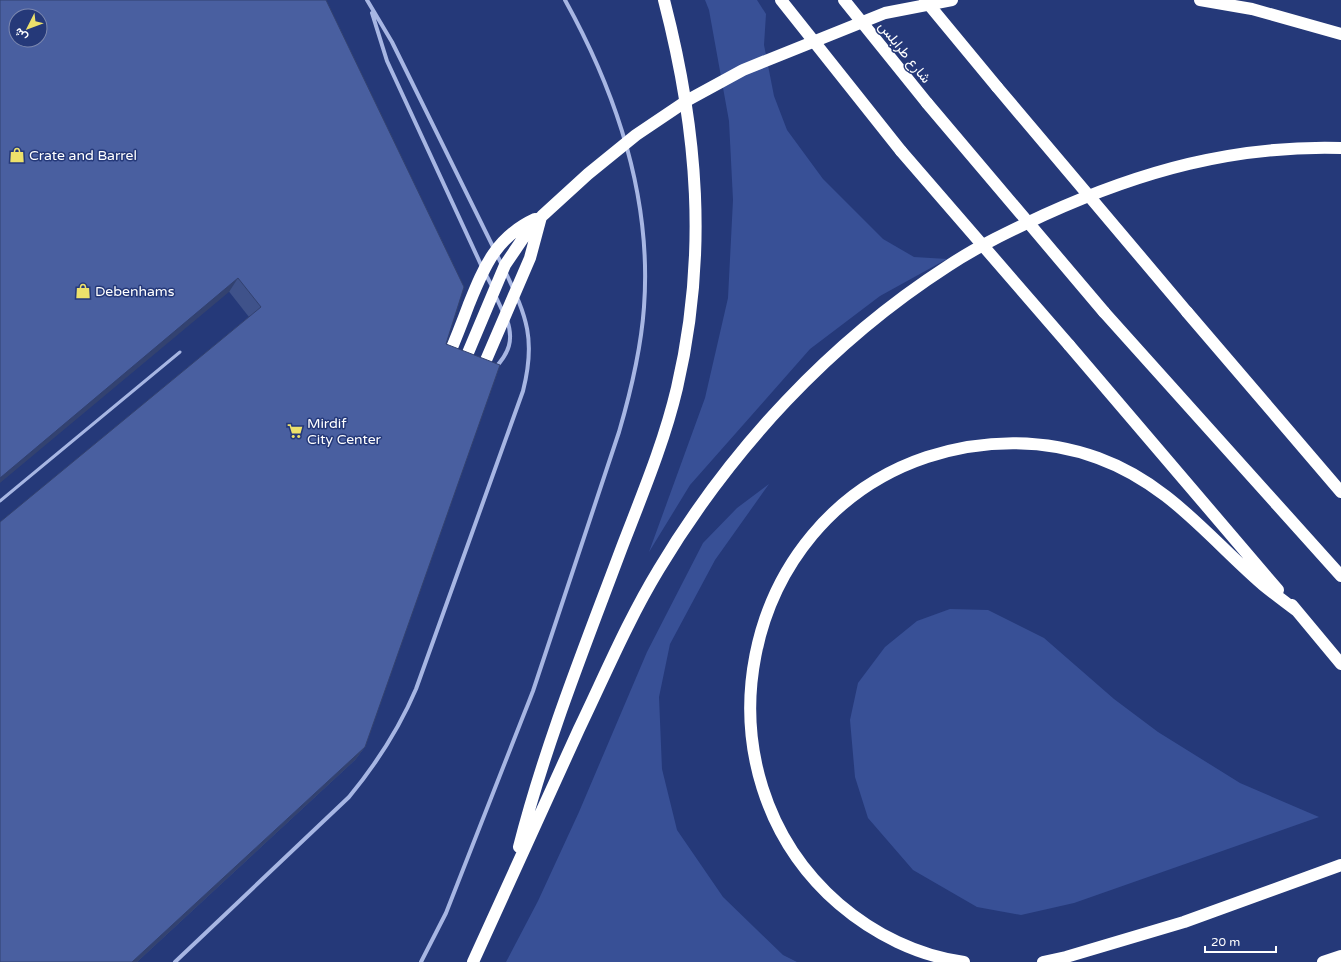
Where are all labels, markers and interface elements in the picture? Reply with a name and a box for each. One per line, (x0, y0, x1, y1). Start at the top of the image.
north arrow (8, 8, 48, 48)
street label: شارع طرابلس (873, 18, 935, 88)
text: ش (12, 25, 30, 44)
shop icon: Crate and Barrel (8, 146, 26, 164)
place label: Crate and Barrel (29, 147, 137, 164)
shop icon: Debenhams (74, 282, 92, 300)
place label: Debenhams (95, 283, 175, 300)
place label: Mirdif City Center (307, 415, 382, 448)
supermarket icon: Mirdif City Center (286, 422, 304, 440)
scale bar (1205, 928, 1276, 954)
text: 20 m (1211, 935, 1240, 949)

